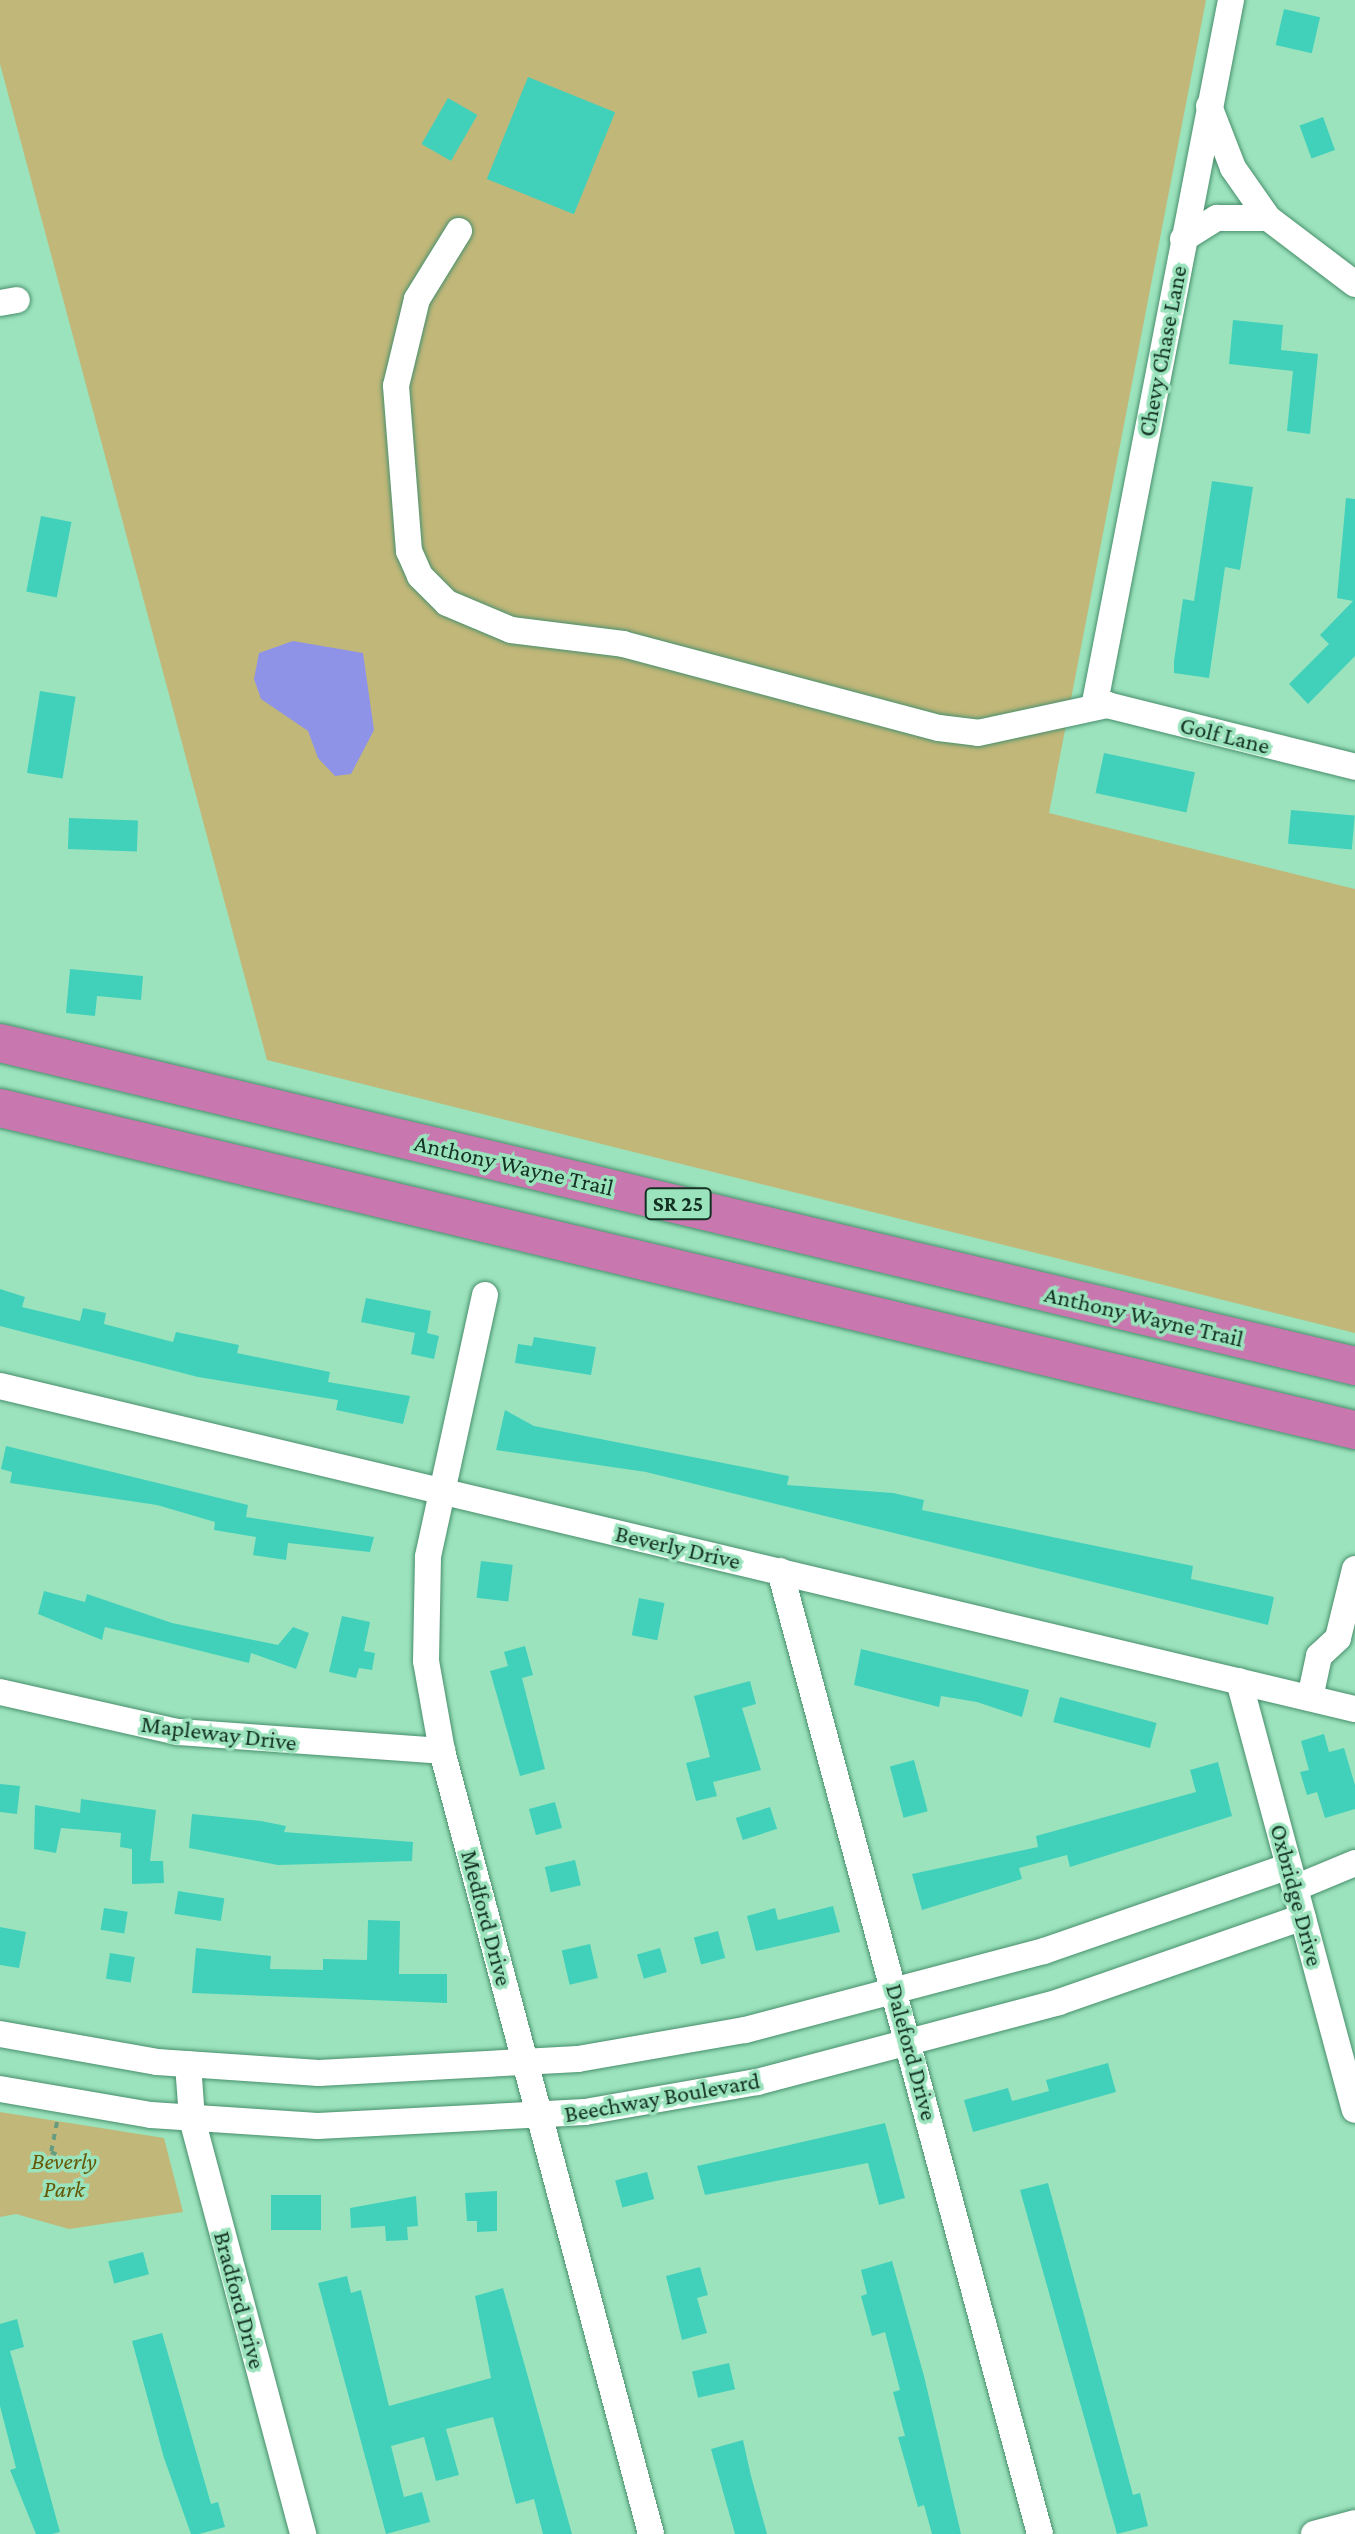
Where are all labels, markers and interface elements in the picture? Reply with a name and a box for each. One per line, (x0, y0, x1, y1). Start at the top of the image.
street label: Chevy Chase Lane (1131, 263, 1193, 439)
street label: Golf Lane (1177, 710, 1273, 760)
street label: Anthony Wayne Trail (412, 1128, 616, 1202)
road number: SR 25 (644, 1186, 712, 1222)
street label: Anthony Wayne Trail (1042, 1279, 1246, 1353)
street label: Beverly Drive (613, 1519, 743, 1575)
street label: Mapleway Drive (140, 1709, 298, 1757)
street label: Oxbridge Drive (1264, 1821, 1330, 1969)
street label: Medford Drive (455, 1847, 519, 1989)
street label: Daleford Drive (880, 1981, 944, 2123)
street label: Beechway Boulevard (562, 2066, 762, 2128)
park label: Beverly Park (31, 2147, 97, 2203)
street label: Bradford Drive (208, 2228, 272, 2372)

